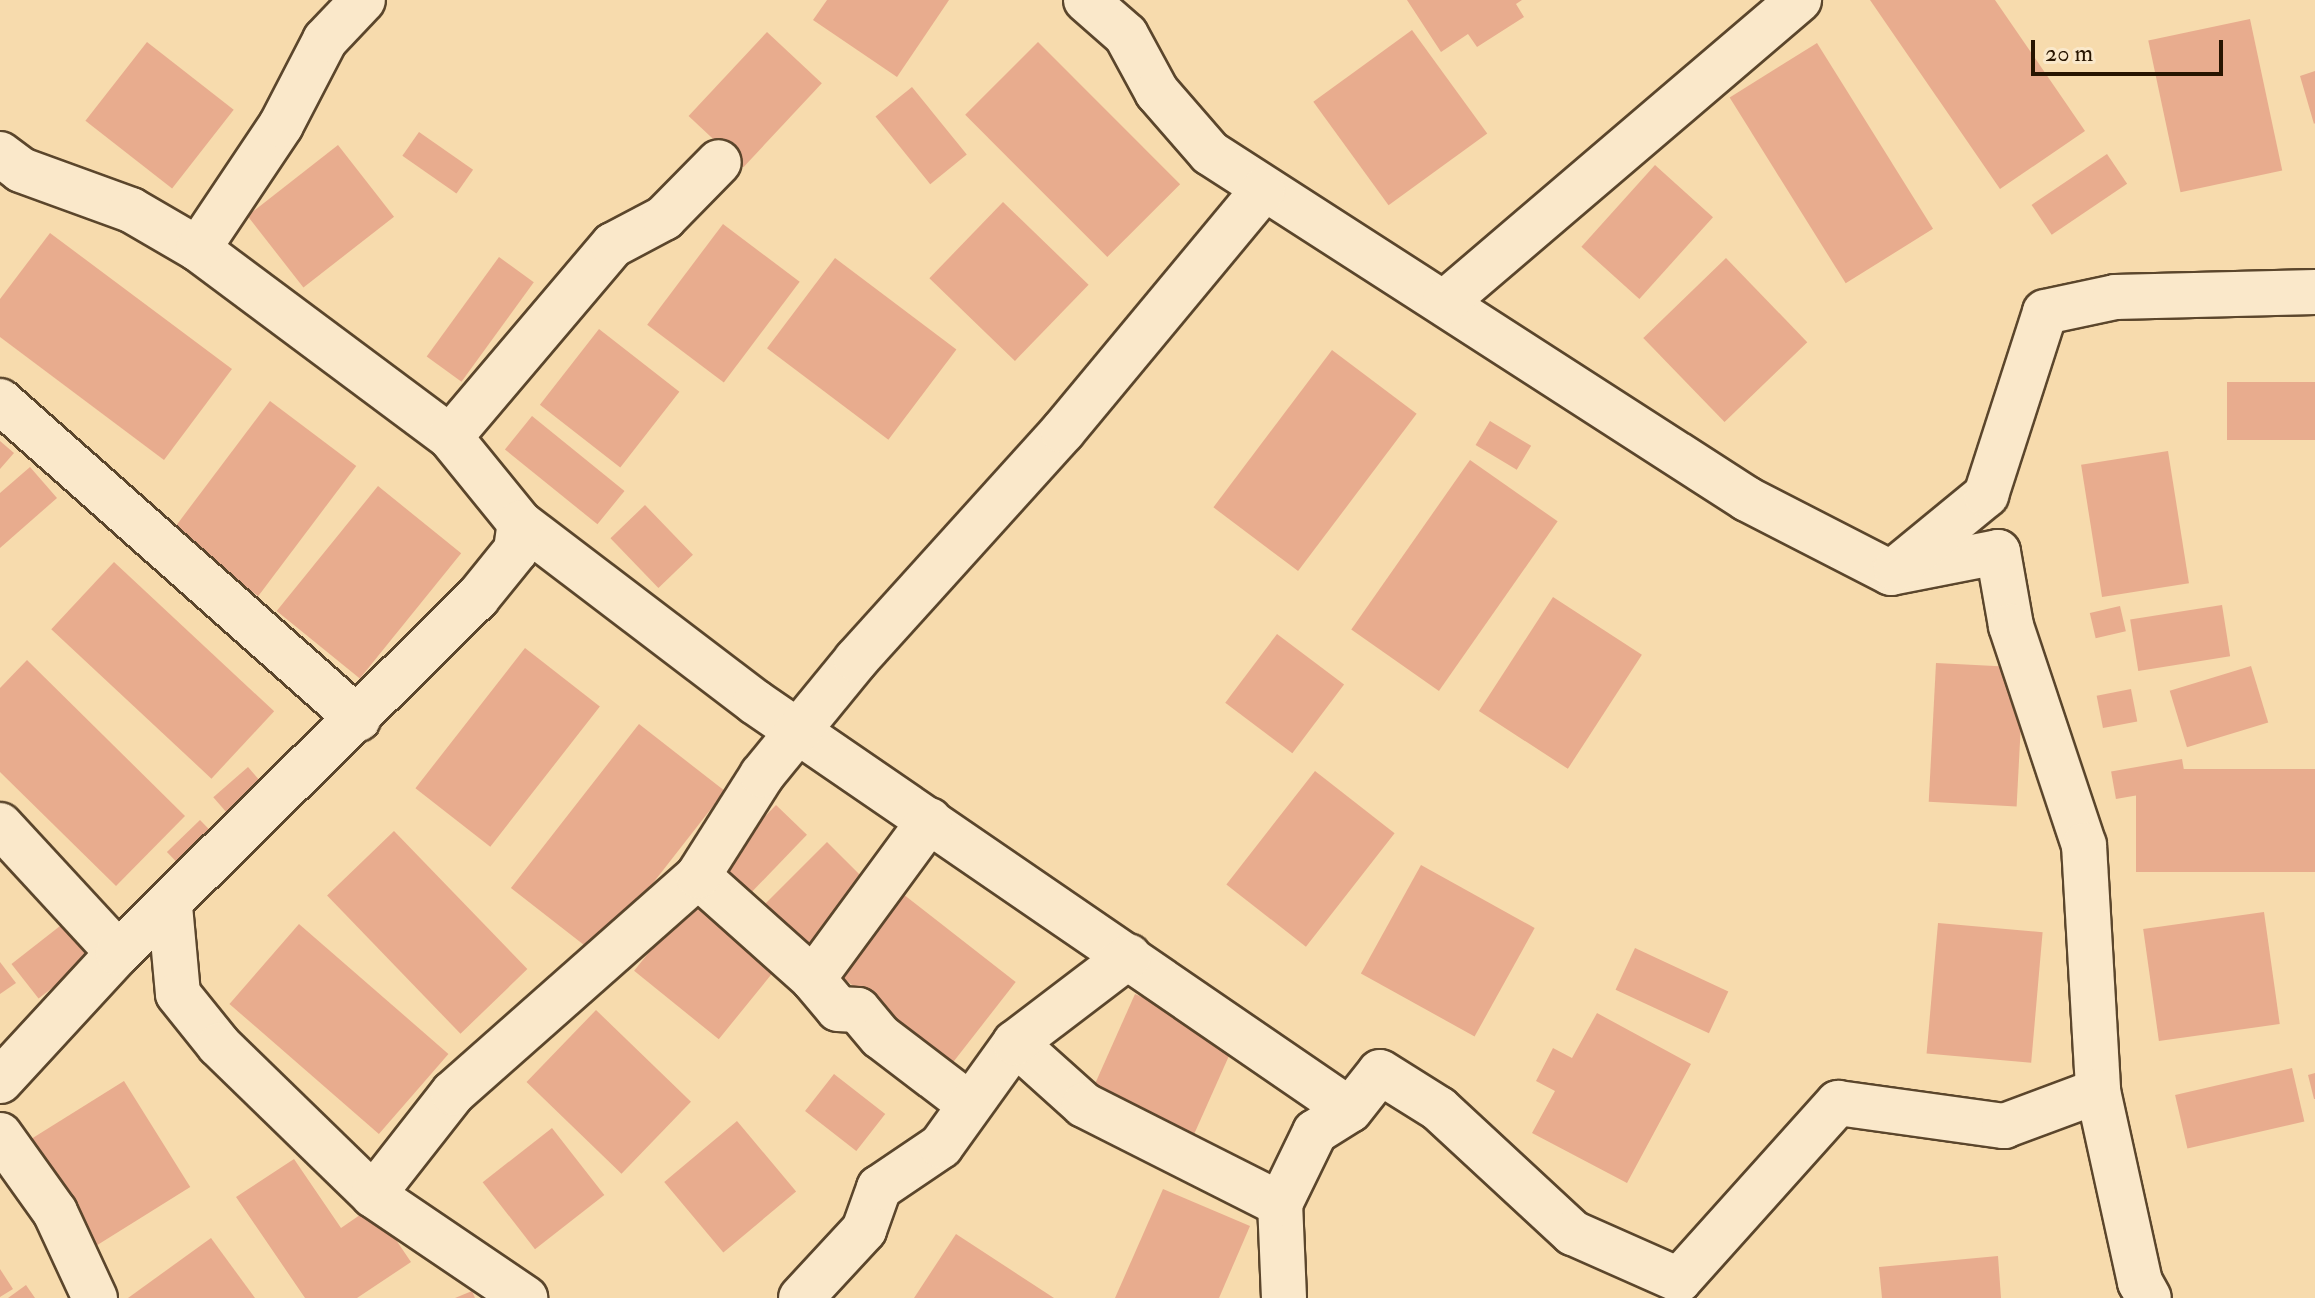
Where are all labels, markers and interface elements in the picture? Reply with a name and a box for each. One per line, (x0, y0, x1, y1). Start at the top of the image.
scale bar (2035, 24, 2227, 74)
text: 20 m (2045, 38, 2093, 69)

